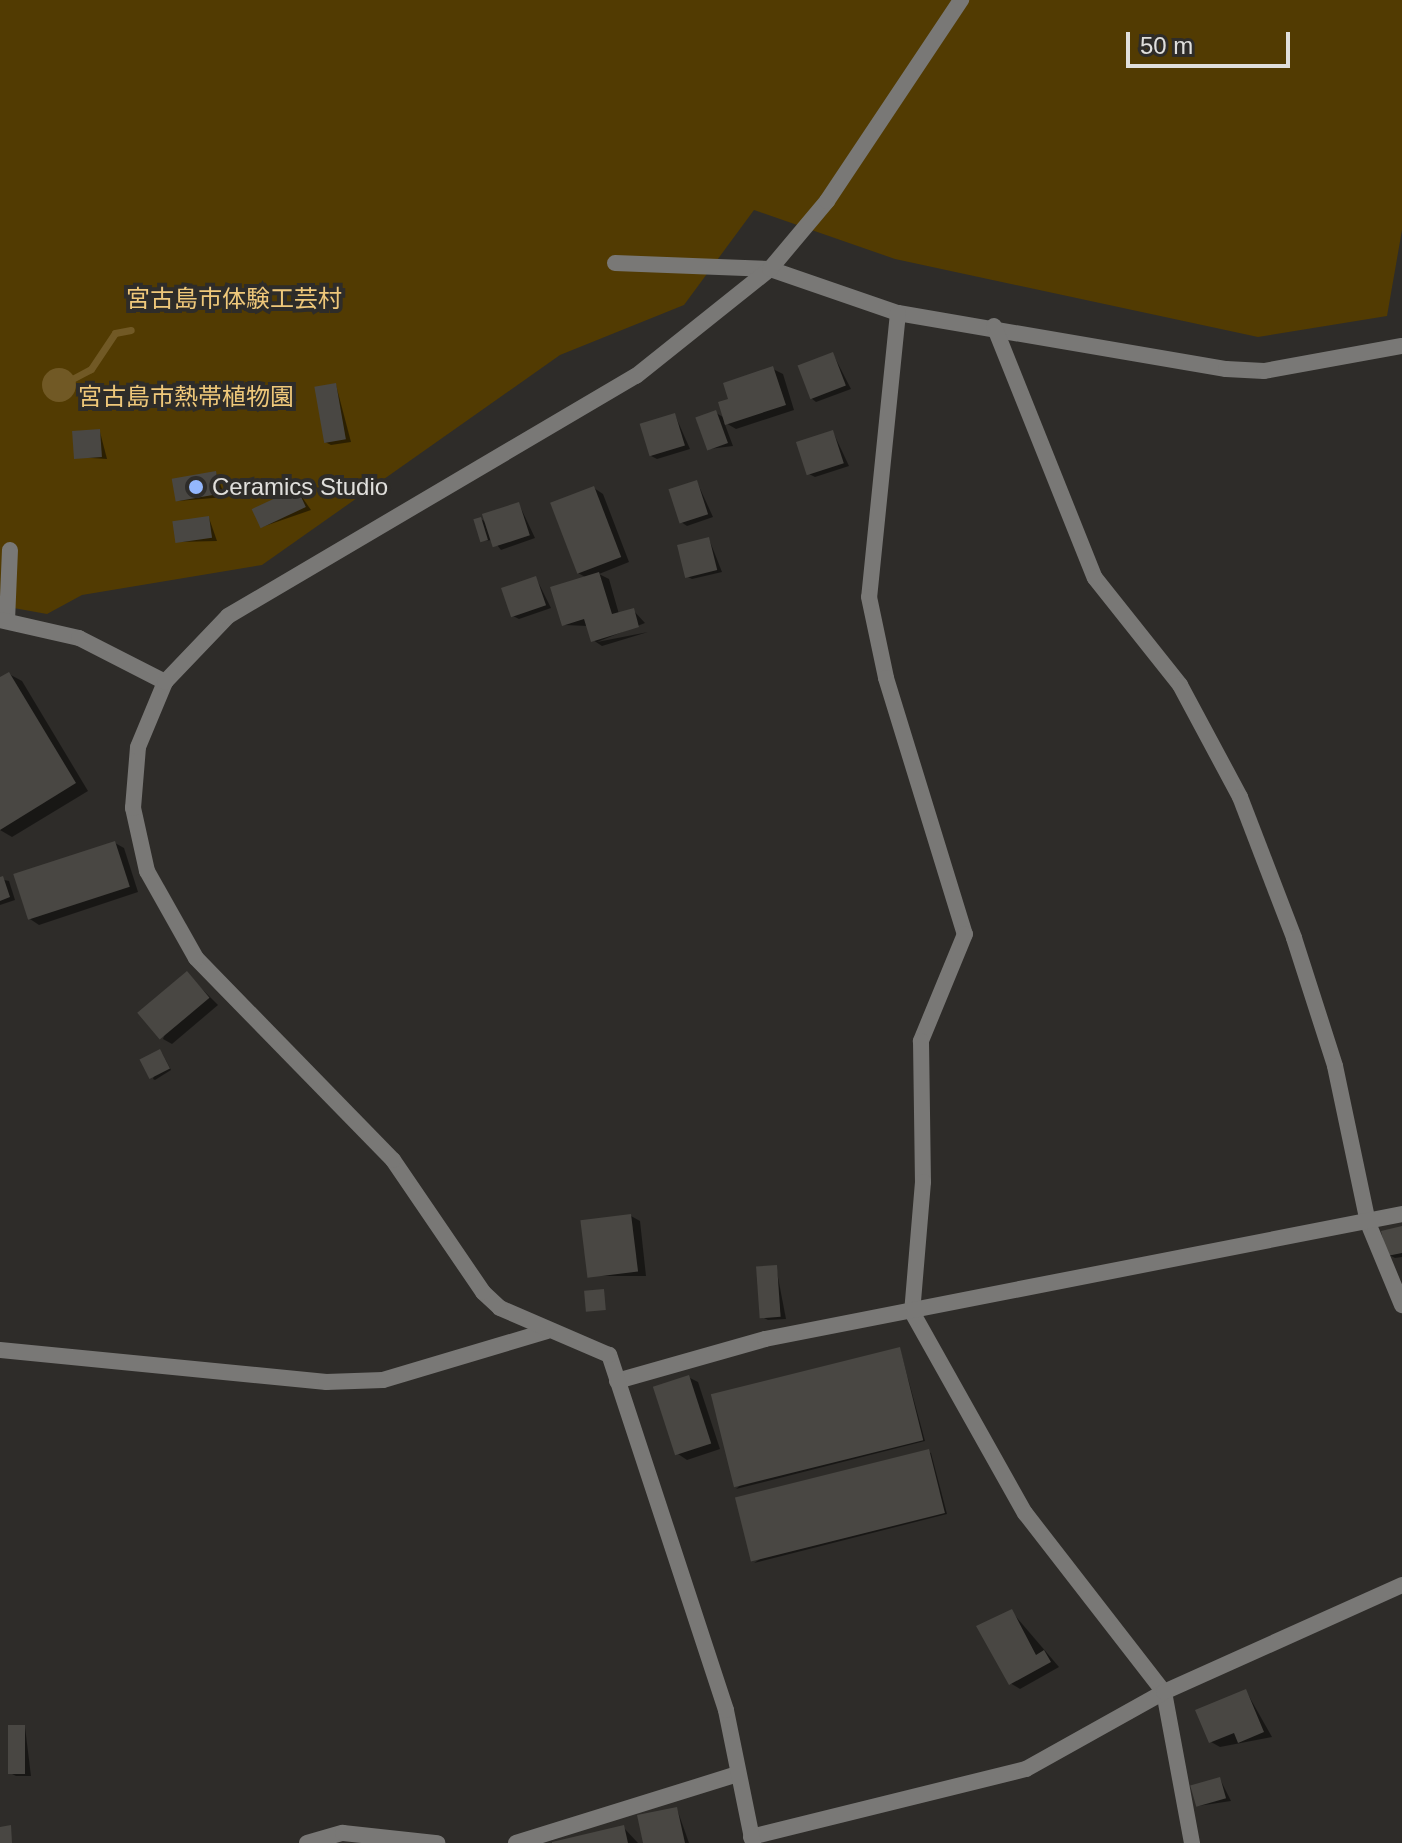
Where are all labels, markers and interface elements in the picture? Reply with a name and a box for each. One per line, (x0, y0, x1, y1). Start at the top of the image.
scale bar (1130, 16, 1294, 66)
text: 50 m (1140, 32, 1193, 59)
park label: 宮古島市体験工芸村 (126, 285, 342, 313)
park label: 宮古島市熱帯植物園 (78, 383, 294, 411)
place label: Ceramics Studio (212, 473, 388, 501)
marker: Ceramics Studio (187, 478, 205, 496)

